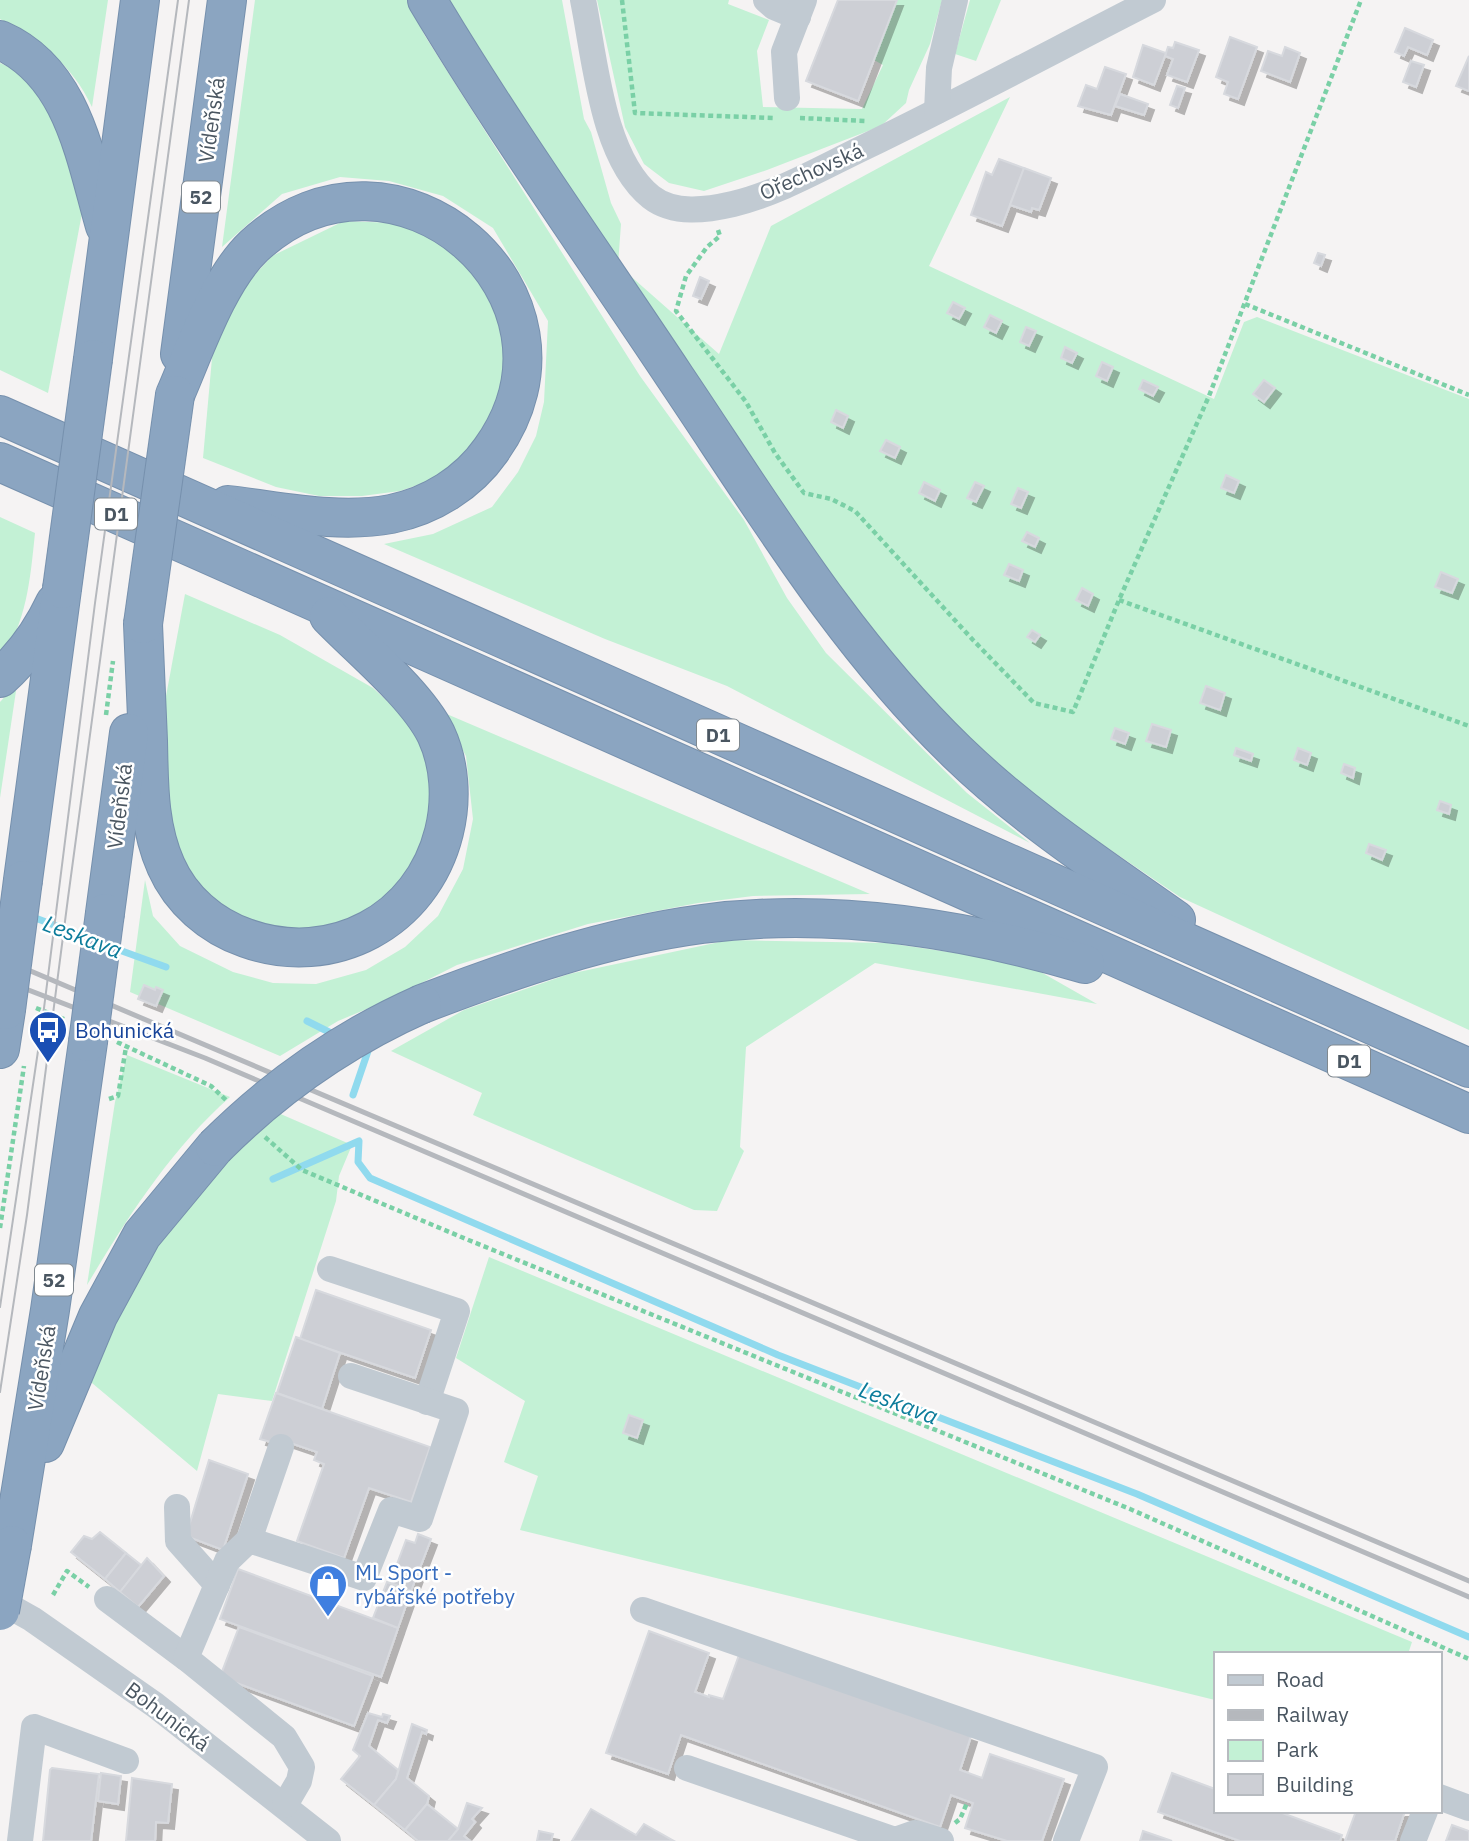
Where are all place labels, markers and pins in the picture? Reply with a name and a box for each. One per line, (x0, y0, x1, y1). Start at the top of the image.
bus stop icon: Bohunická (27, 1009, 69, 1064)
place label: Bohunická (75, 1016, 174, 1044)
place label: ML Sport - rybářské potřeby (355, 1558, 515, 1610)
shop icon: ML Sport - rybářské potřeby (307, 1563, 349, 1618)

